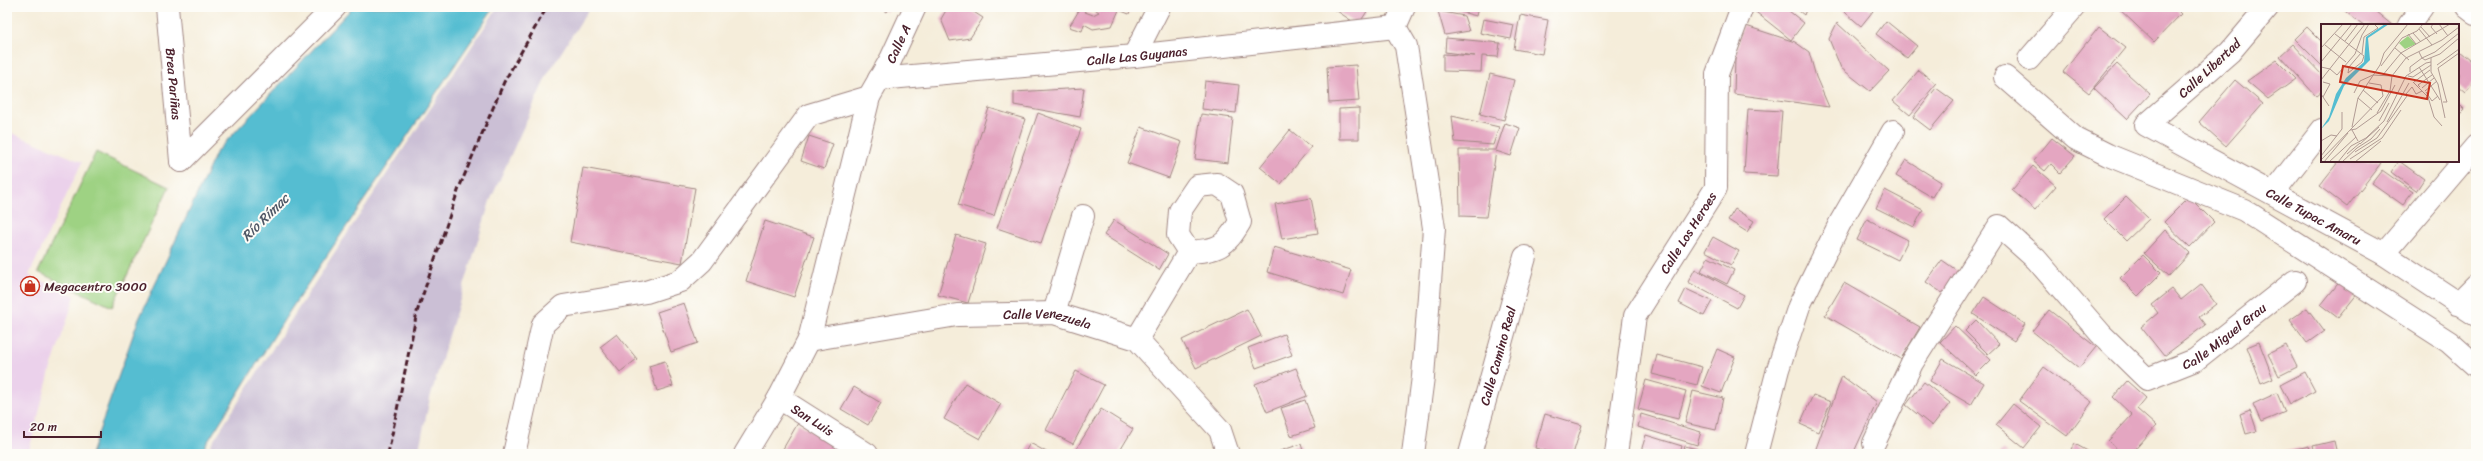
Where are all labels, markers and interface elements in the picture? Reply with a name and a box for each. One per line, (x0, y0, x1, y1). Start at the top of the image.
street label: Calle A (880, 20, 918, 67)
inset map (2321, 24, 2459, 162)
street label: Calle Libertad (2172, 32, 2247, 104)
street label: Calle Las Guyanas (1086, 39, 1189, 72)
street label: Brea Pariñas (159, 47, 188, 121)
street label: Calle Tupac Amaru (2262, 181, 2365, 252)
water label: Río Rímac (235, 187, 296, 247)
street label: Calle Los Heroes (1653, 187, 1723, 279)
shop icon: Megacentro 3000 (19, 275, 41, 297)
place label: Megacentro 3000 (44, 275, 147, 298)
street label: Calle Miguel Grau (2179, 297, 2271, 376)
street label: Calle Venezuela (1003, 302, 1095, 336)
street label: Calle Camino Real (1473, 303, 1523, 408)
street label: San Luis (786, 397, 839, 442)
scale bar (24, 413, 101, 439)
text: 20 m (30, 416, 57, 438)

